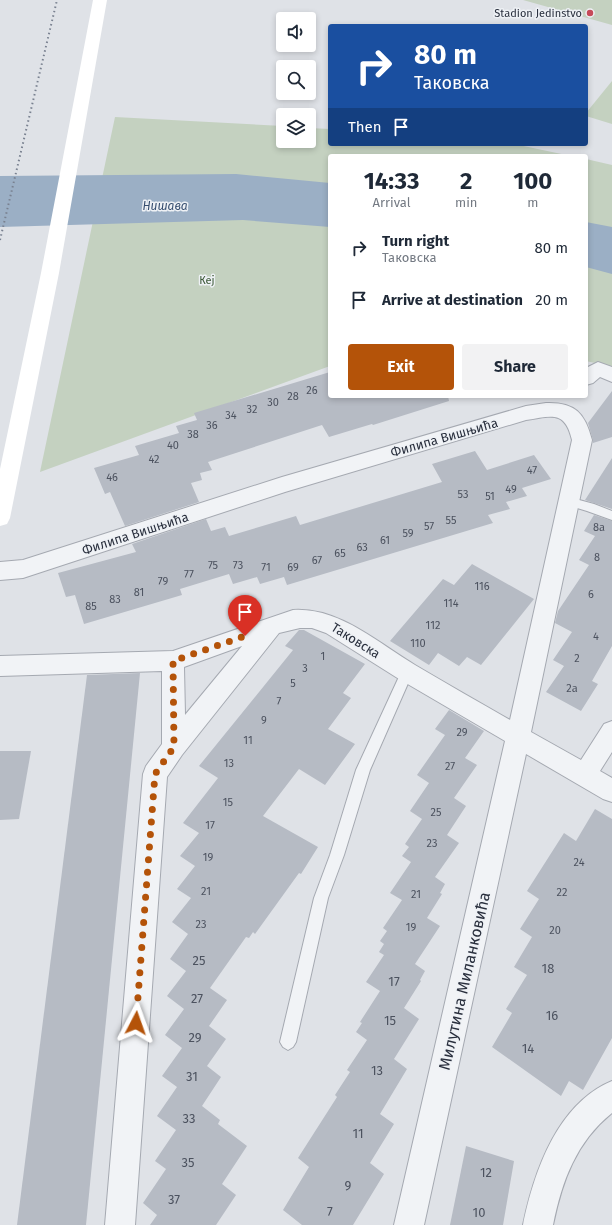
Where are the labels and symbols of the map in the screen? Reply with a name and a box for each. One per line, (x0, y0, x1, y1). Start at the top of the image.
place label: Stadion Jedinstvo (494, 7, 582, 20)
marker: Stadion Jedinstvo (585, 8, 595, 18)
water label: Нишава (142, 199, 188, 213)
park label: Кеј (199, 274, 215, 287)
house number: 26 (306, 384, 318, 397)
house number: 28 (287, 390, 299, 403)
house number: 30 (267, 396, 279, 409)
house number: 32 (247, 403, 257, 416)
house number: 34 (225, 409, 237, 422)
street label: Филипа Вишњића (389, 415, 500, 460)
house number: 36 (206, 419, 218, 432)
house number: 38 (187, 428, 199, 441)
house number: 40 (167, 439, 179, 452)
house number: 42 (148, 453, 160, 466)
house number: 47 (527, 464, 537, 477)
house number: 46 (106, 471, 118, 484)
house number: 49 (505, 483, 517, 496)
house number: 53 (458, 488, 468, 501)
house number: 51 (485, 490, 495, 503)
street label: Филипа Вишњића (80, 509, 190, 558)
house number: 55 (446, 514, 457, 527)
house number: 57 (424, 520, 434, 533)
house number: 8a (593, 521, 605, 534)
house number: 59 (402, 527, 414, 540)
house number: 61 (380, 534, 390, 547)
house number: 63 (356, 541, 368, 554)
house number: 65 (334, 547, 346, 560)
house number: 8 (594, 551, 600, 564)
house number: 67 (312, 554, 322, 567)
house number: 75 (208, 559, 219, 572)
house number: 73 (233, 559, 243, 572)
house number: 71 (261, 561, 271, 574)
house number: 69 (287, 561, 299, 574)
house number: 77 (184, 568, 194, 581)
house number: 79 (158, 575, 168, 588)
house number: 116 (474, 580, 490, 593)
house number: 81 (134, 586, 144, 599)
house number: 6 (588, 588, 594, 601)
house number: 83 (109, 593, 121, 606)
pin (228, 595, 262, 636)
house number: 114 (443, 597, 459, 610)
house number: 85 (85, 600, 97, 613)
house number: 112 (426, 619, 440, 632)
street label: Таковска (329, 620, 383, 661)
house number: 4 (593, 630, 599, 643)
house number: 110 (410, 637, 426, 650)
house number: 1 (321, 650, 325, 663)
house number: 2 (574, 652, 580, 665)
house number: 3 (302, 662, 308, 675)
house number: 5 (290, 677, 296, 690)
house number: 2a (566, 682, 578, 695)
house number: 7 (277, 695, 282, 708)
house number: 9 (261, 714, 267, 727)
house number: 29 (456, 726, 468, 739)
house number: 11 (243, 734, 253, 747)
house number: 13 (224, 757, 234, 770)
house number: 27 (445, 760, 455, 773)
house number: 15 (223, 796, 234, 809)
house number: 25 (431, 806, 442, 819)
house number: 17 (205, 819, 215, 832)
house number: 23 (427, 837, 437, 850)
house number: 19 (203, 851, 213, 864)
house number: 24 (574, 856, 585, 869)
house number: 21 (201, 885, 211, 898)
house number: 22 (557, 886, 567, 899)
house number: 21 (411, 888, 421, 901)
street label: Милутина Миланковића (435, 890, 494, 1072)
house number: 23 (196, 918, 206, 931)
house number: 19 (406, 921, 416, 934)
house number: 20 (549, 924, 561, 937)
house number: 25 (193, 953, 205, 968)
house number: 18 (542, 961, 554, 976)
house number: 17 (388, 974, 400, 989)
house number: 27 (191, 991, 203, 1006)
position arrow (115, 1002, 157, 1044)
house number: 16 (546, 1008, 558, 1023)
house number: 15 (384, 1013, 396, 1028)
house number: 29 (188, 1030, 202, 1045)
house number: 14 (522, 1041, 534, 1056)
house number: 13 (371, 1063, 383, 1078)
house number: 31 (186, 1069, 198, 1084)
house number: 33 (183, 1111, 195, 1126)
house number: 11 (352, 1126, 364, 1141)
house number: 35 (182, 1155, 195, 1170)
house number: 12 (480, 1165, 492, 1180)
house number: 9 (345, 1178, 352, 1193)
house number: 37 (168, 1192, 180, 1207)
house number: 7 (327, 1204, 333, 1219)
house number: 10 (473, 1205, 485, 1220)

